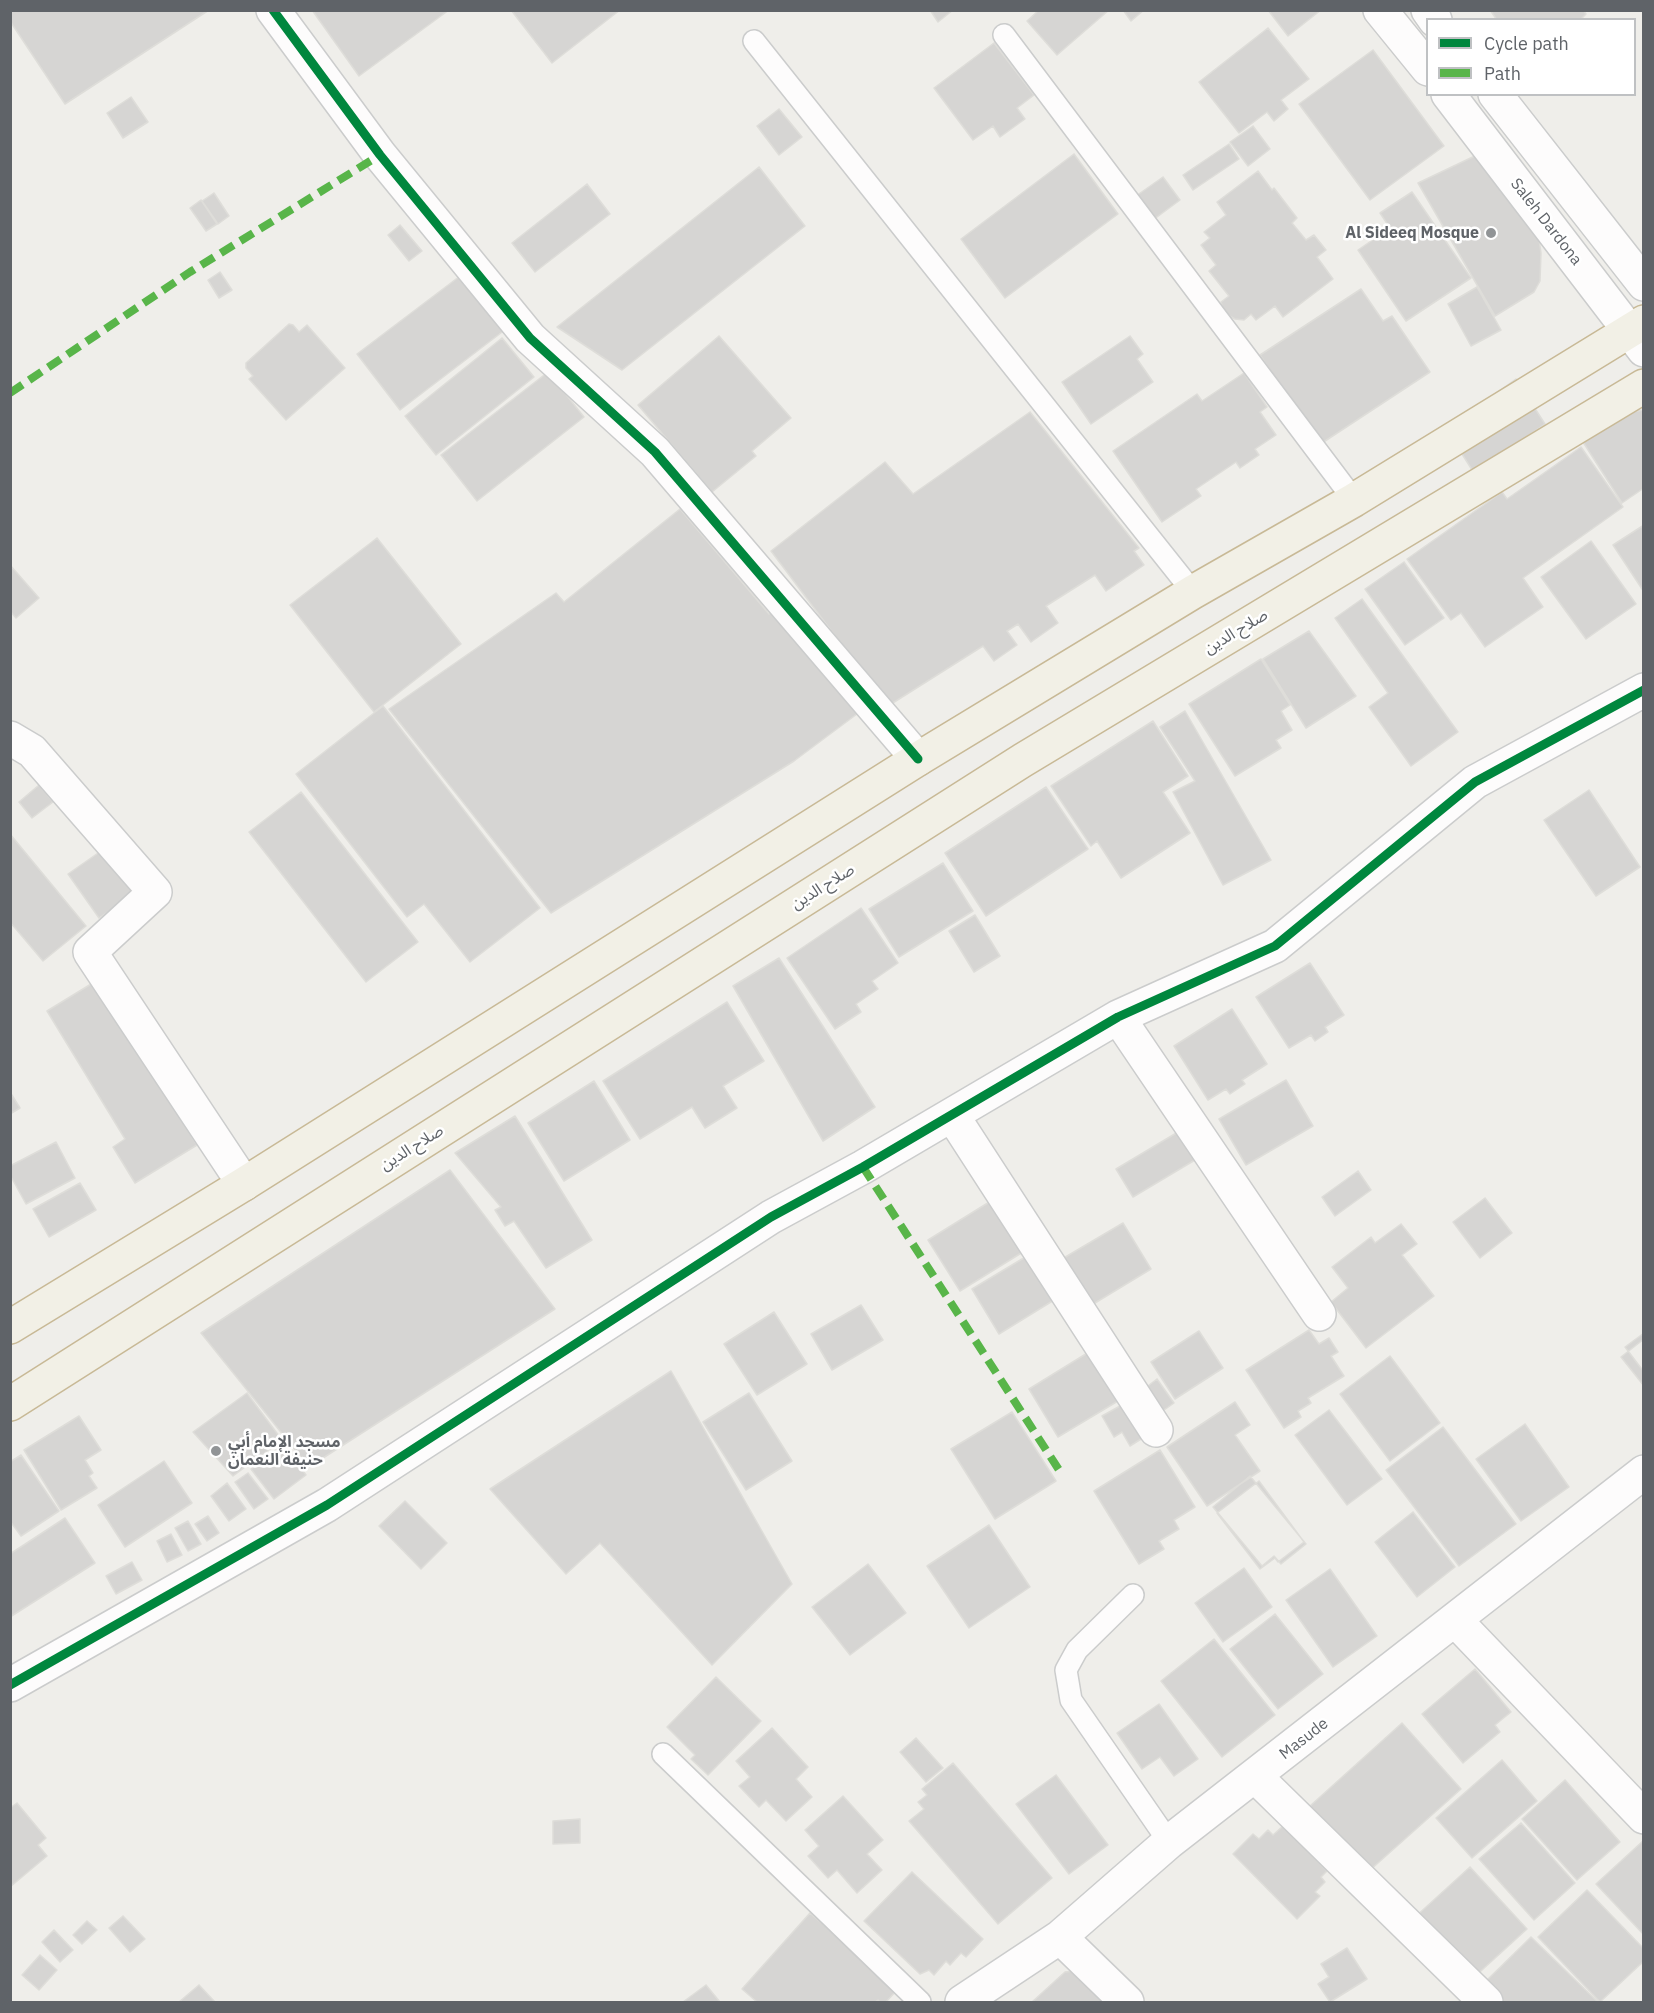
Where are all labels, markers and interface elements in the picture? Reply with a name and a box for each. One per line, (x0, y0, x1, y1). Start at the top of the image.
legend (1426, 18, 1636, 96)
text: Cycle path (1484, 32, 1569, 55)
text: Path (1484, 62, 1521, 85)
street label: Saleh Dardona (1506, 175, 1586, 269)
place label: Al Sideeq Mosque (1345, 223, 1479, 243)
marker: Al Sideeq Mosque (1484, 226, 1498, 240)
street label: صلاح الدين (1201, 605, 1271, 659)
street label: صلاح الدين (788, 860, 858, 914)
street label: صلاح الدين (377, 1121, 447, 1175)
place label: مسجد الإمام أبي حنيفة النعمان (228, 1432, 341, 1470)
marker: مسجد الإمام أبي حنيفة النعمان (209, 1444, 223, 1458)
street label: Masude (1276, 1714, 1332, 1764)

